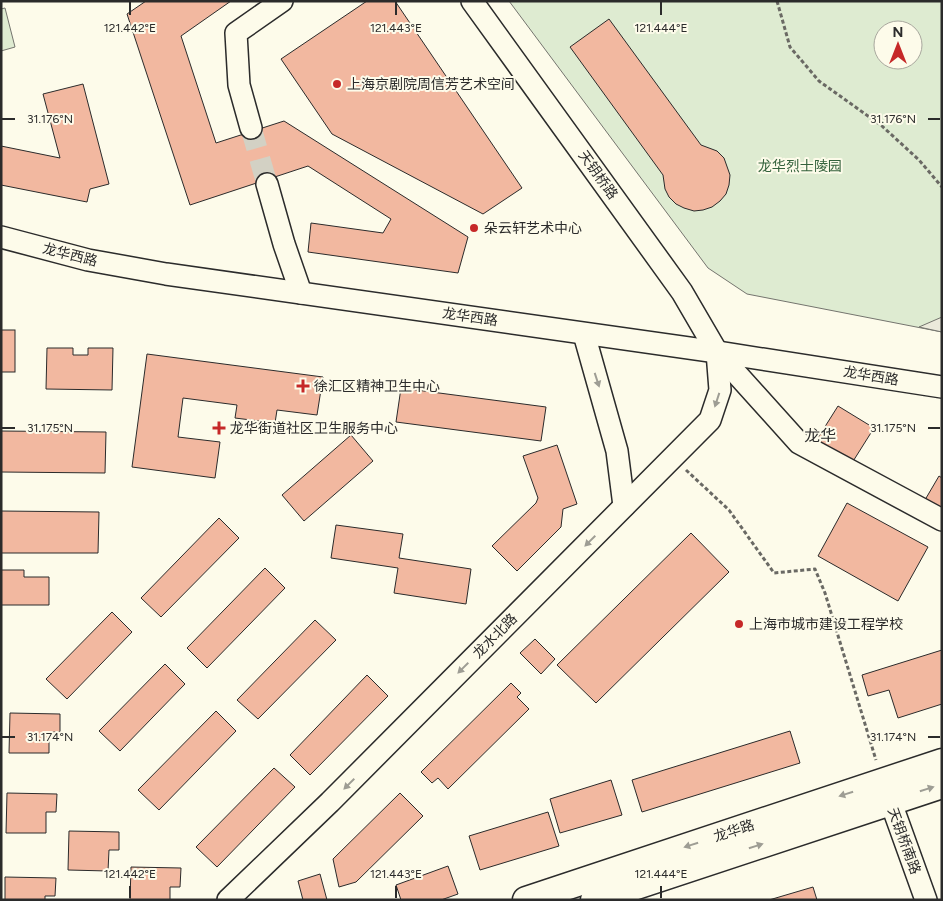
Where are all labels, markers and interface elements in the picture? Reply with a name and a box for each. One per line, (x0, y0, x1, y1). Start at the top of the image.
north arrow (873, 20, 923, 70)
text: 121.442°E (104, 21, 156, 35)
text: 121.443°E (370, 21, 422, 35)
text: 121.444°E (634, 21, 688, 35)
text: N (893, 24, 903, 41)
place label: 上海京剧院周信芳艺术空间 (347, 76, 515, 93)
marker: 上海京剧院周信芳艺术空间 (331, 78, 343, 90)
text: 31.176°N (27, 112, 73, 126)
text: 31.176°N (870, 112, 916, 126)
street label: 天钥桥路 (575, 147, 621, 203)
park label: 龙华烈士陵园 (758, 158, 842, 175)
place label: 朵云轩艺术中心 (484, 220, 582, 237)
marker: 朵云轩艺术中心 (468, 222, 480, 234)
street label: 龙华西路 (41, 240, 99, 270)
street label: 龙华西路 (441, 305, 499, 329)
street label: 龙华西路 (842, 363, 900, 389)
one-way arrow (594, 373, 601, 388)
place label: 徐汇区精神卫生中心 (314, 378, 440, 395)
marker: 徐汇区精神卫生中心 (296, 379, 310, 393)
one-way arrow (712, 393, 720, 408)
place label: 龙华街道社区卫生服务中心 (230, 420, 398, 437)
text: 31.175°N (27, 421, 73, 435)
marker: 龙华街道社区卫生服务中心 (212, 421, 226, 435)
text: 31.175°N (870, 421, 916, 435)
district label: 龙华 (804, 426, 836, 445)
one-way arrow (584, 534, 596, 546)
street label: 龙水北路 (469, 610, 521, 662)
place label: 上海市城市建设工程学校 (749, 616, 903, 633)
marker: 上海市城市建设工程学校 (733, 618, 745, 630)
one-way arrow (457, 662, 469, 674)
text: 31.174°N (27, 730, 73, 744)
text: 31.174°N (870, 730, 916, 744)
one-way arrow (343, 778, 355, 790)
one-way arrow (920, 785, 935, 793)
one-way arrow (838, 791, 853, 798)
street label: 天钥桥南路 (884, 805, 924, 877)
street label: 龙华路 (711, 816, 757, 846)
one-way arrow (749, 841, 764, 849)
one-way arrow (684, 842, 699, 849)
text: 121.442°E (104, 867, 156, 881)
text: 121.443°E (370, 867, 422, 881)
text: 121.444°E (634, 867, 688, 881)

